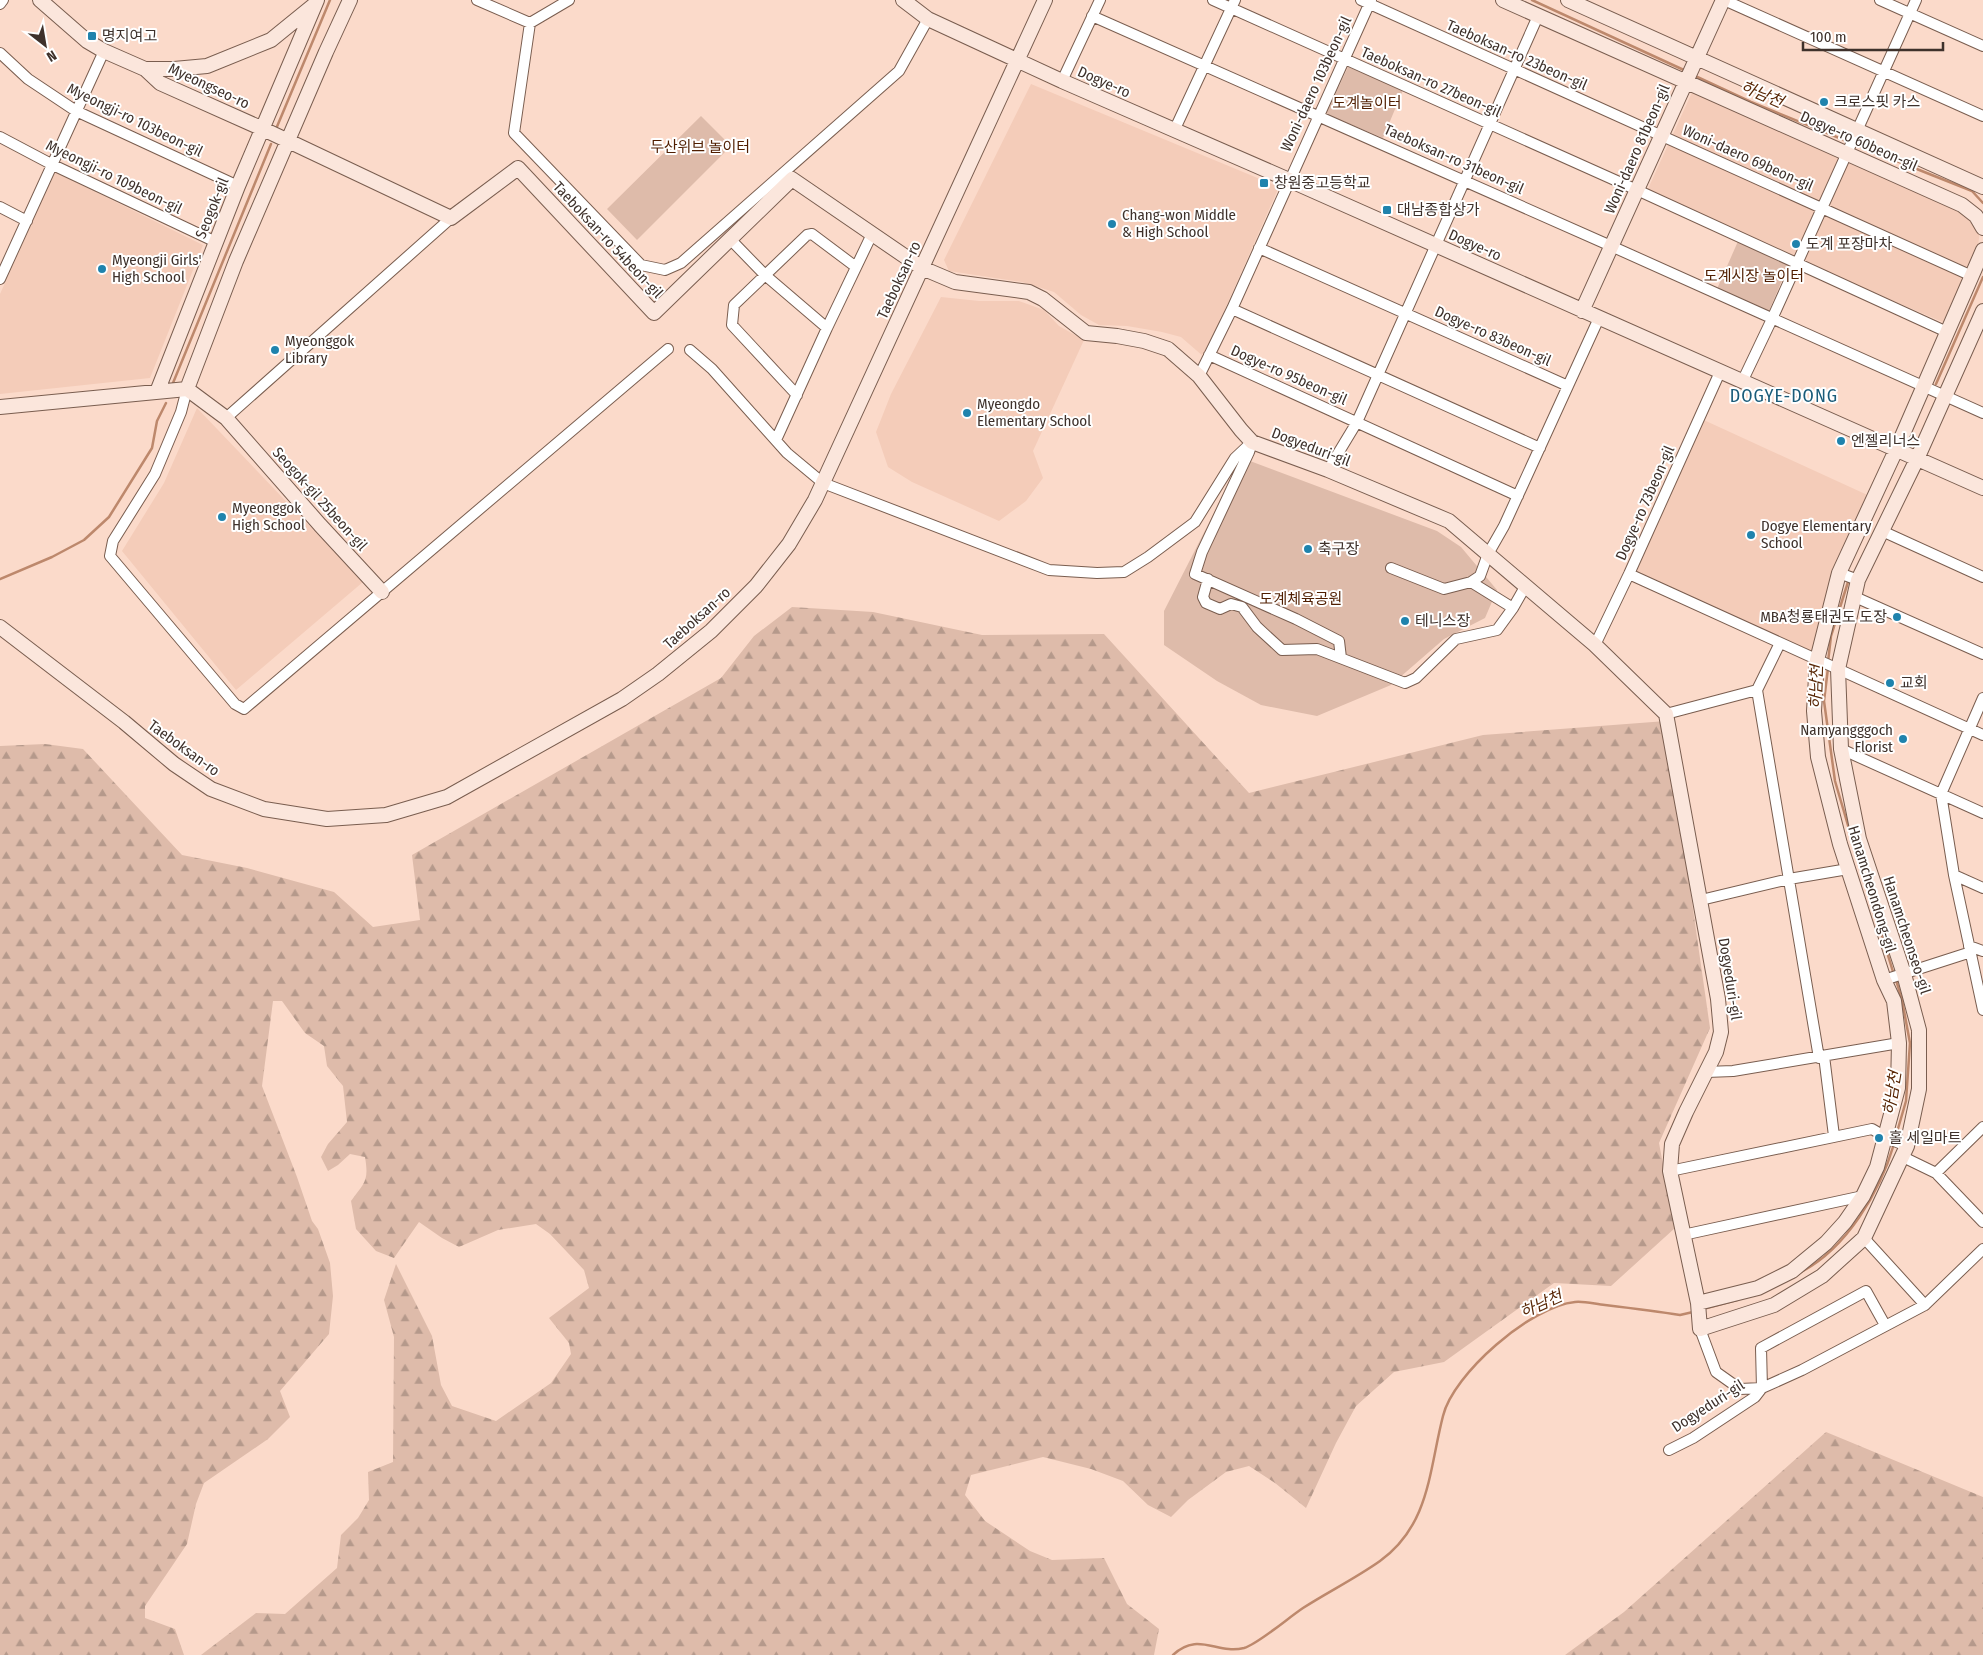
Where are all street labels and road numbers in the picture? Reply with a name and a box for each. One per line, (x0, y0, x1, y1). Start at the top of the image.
street label: Woni-daero 103beon-gil (1277, 14, 1355, 154)
street label: Taeboksan-ro 23beon-gil (1444, 16, 1590, 94)
street label: Taeboksan-ro 27beon-gil (1358, 43, 1504, 121)
street label: Myeongseo-ro (166, 59, 253, 113)
street label: Dogye-ro (1075, 62, 1133, 102)
street label: Myeongji-ro 103beon-gil (64, 79, 206, 161)
street label: Woni-daero 81beon-gil (1600, 81, 1674, 216)
street label: Dogye-ro 60beon-gil (1798, 107, 1920, 175)
street label: Taeboksan-ro 31beon-gil (1381, 120, 1527, 198)
street label: Woni-daero 69beon-gil (1680, 121, 1816, 195)
street label: Myeongji-ro 109beon-gil (43, 136, 185, 218)
street label: Seogok-gil (192, 175, 232, 241)
street label: Taeboksan-ro 54beon-gil (549, 178, 667, 302)
street label: Dogye-ro (1446, 225, 1504, 265)
street label: Taeboksan-ro (873, 238, 925, 322)
street label: Dogye-ro 83beon-gil (1432, 302, 1554, 370)
street label: Dogye-ro 95beon-gil (1228, 341, 1350, 409)
street label: Dogyeduri-gil (1269, 424, 1353, 470)
street label: Dogye-ro 73beon-gil (1612, 443, 1678, 563)
street label: Seogok-gil 25beon-gil (269, 444, 371, 554)
street label: Taeboksan-ro (660, 583, 734, 653)
street label: Taeboksan-ro (145, 716, 223, 780)
street label: Hanamcheondong-gil (1844, 823, 1900, 955)
street label: Hanamcheonseo-gil (1879, 874, 1935, 996)
street label: Dogyeduri-gil (1715, 937, 1745, 1021)
street label: Dogyeduri-gil (1668, 1376, 1748, 1436)

